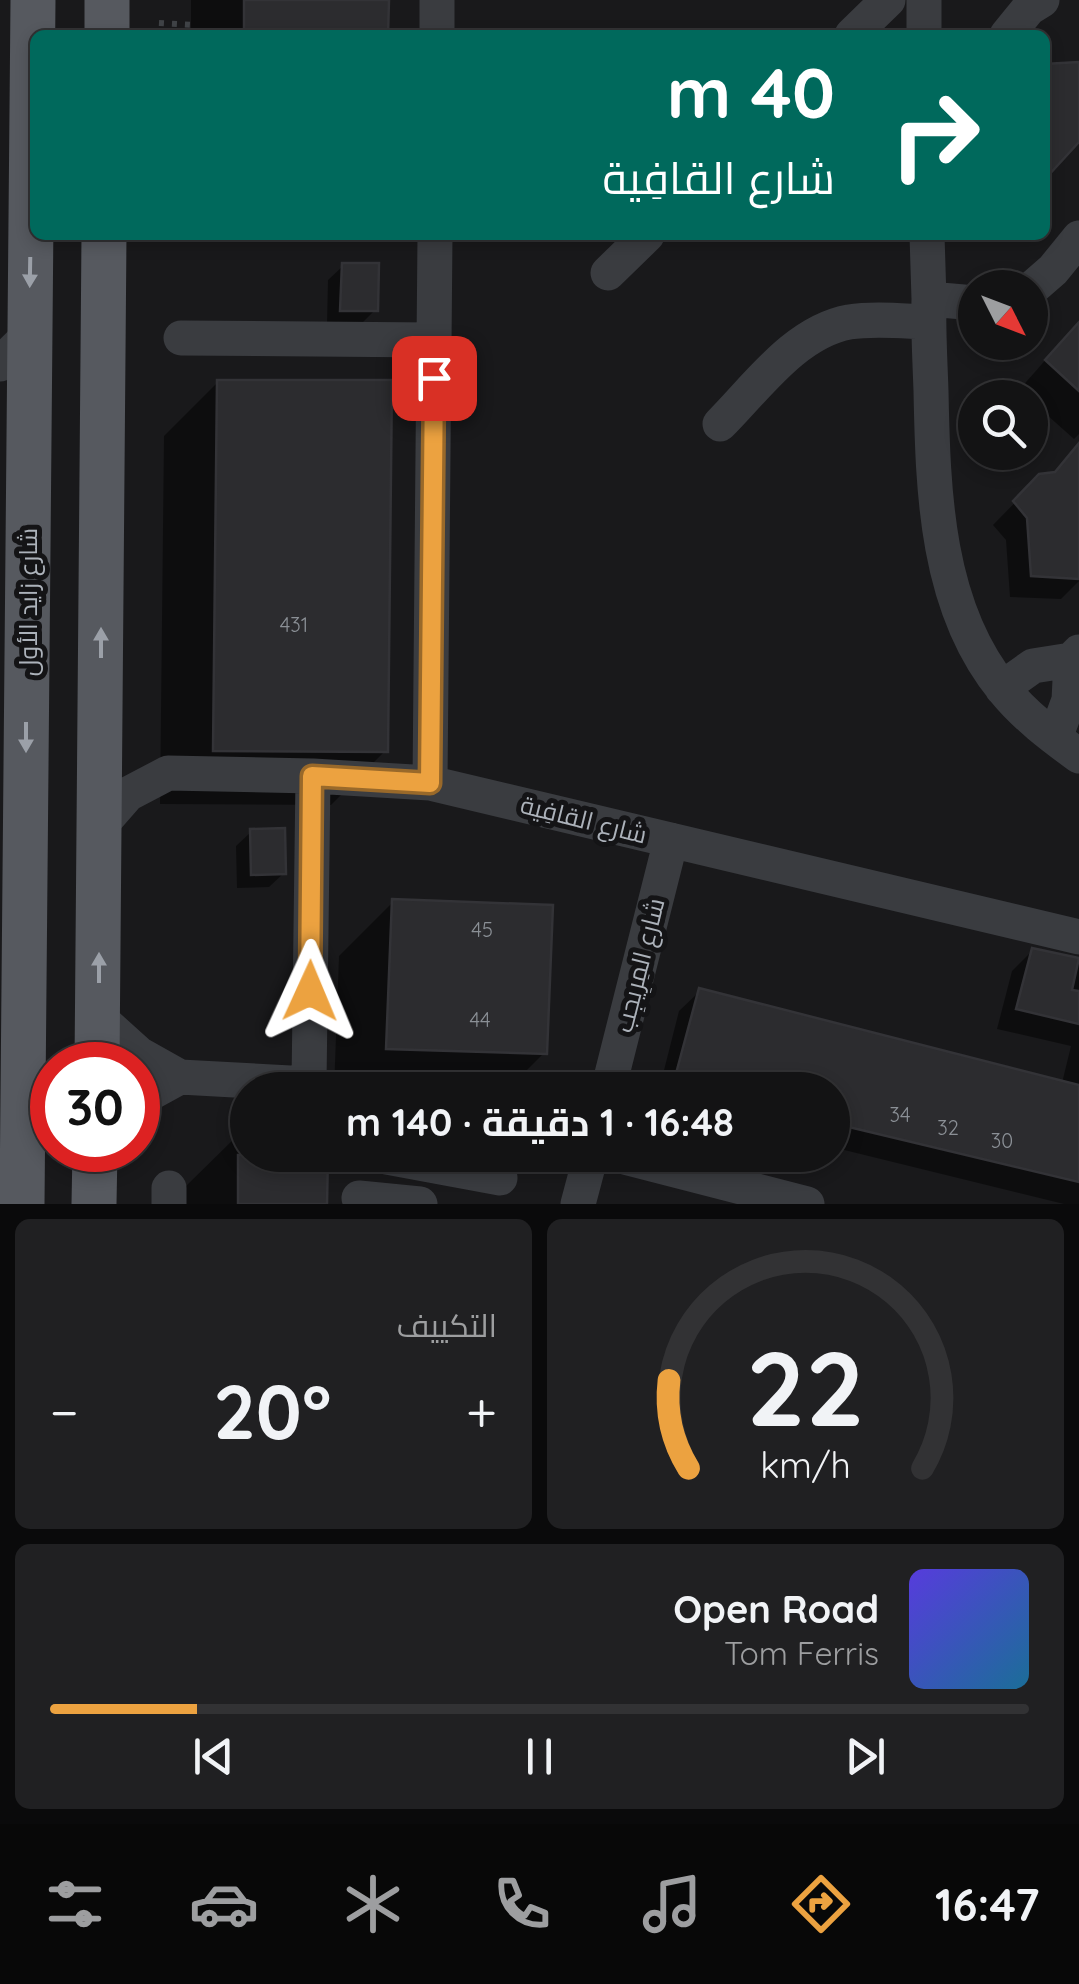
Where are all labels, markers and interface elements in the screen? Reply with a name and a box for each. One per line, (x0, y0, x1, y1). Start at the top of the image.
text: 40 m (667, 48, 835, 136)
icon: right (870, 70, 1000, 200)
text: شارع القافِية (602, 149, 835, 205)
one-way arrow (21, 257, 37, 289)
north arrow (958, 270, 1048, 360)
map controls (958, 270, 1048, 470)
pin (392, 336, 477, 421)
icon: arrive (407, 351, 462, 406)
button: search (958, 380, 1048, 470)
street label: شارع زايد الأول (12, 528, 45, 676)
house number: 431 (280, 612, 308, 637)
one-way arrow (93, 626, 109, 658)
one-way arrow (18, 722, 34, 754)
street label: شارع القافِية (517, 788, 650, 852)
street label: شارع المِرِيجِب (607, 895, 673, 1036)
house number: 45 (471, 917, 493, 942)
position arrow (258, 939, 362, 1043)
one-way arrow (91, 951, 107, 983)
house number: 44 (469, 1007, 491, 1032)
speed limit sign: 30 (30, 1042, 160, 1172)
text: 16:48 · 1 دقيقة · 140 m (346, 1098, 734, 1146)
house number: 34 (889, 1102, 911, 1127)
house number: 32 (937, 1115, 959, 1140)
house number: 30 (991, 1128, 1013, 1153)
text: التكييف (397, 1305, 497, 1345)
text: 22 (746, 1322, 865, 1452)
text: 20° (213, 1364, 331, 1458)
text: − (50, 1377, 79, 1446)
text: + (466, 1377, 497, 1446)
text: km/h (760, 1442, 851, 1487)
text: Open Road (673, 1585, 879, 1633)
text: Tom Ferris (724, 1633, 879, 1673)
icon: previous (186, 1729, 241, 1784)
icon: pause (512, 1729, 567, 1784)
icon: next (838, 1729, 893, 1784)
icon: filters (40, 1869, 110, 1939)
icon: car (189, 1869, 259, 1939)
icon: climate (338, 1869, 408, 1939)
icon: phone (487, 1869, 557, 1939)
icon: music (637, 1869, 707, 1939)
icon: directions (786, 1869, 856, 1939)
text: 16:47 (935, 1876, 1039, 1932)

